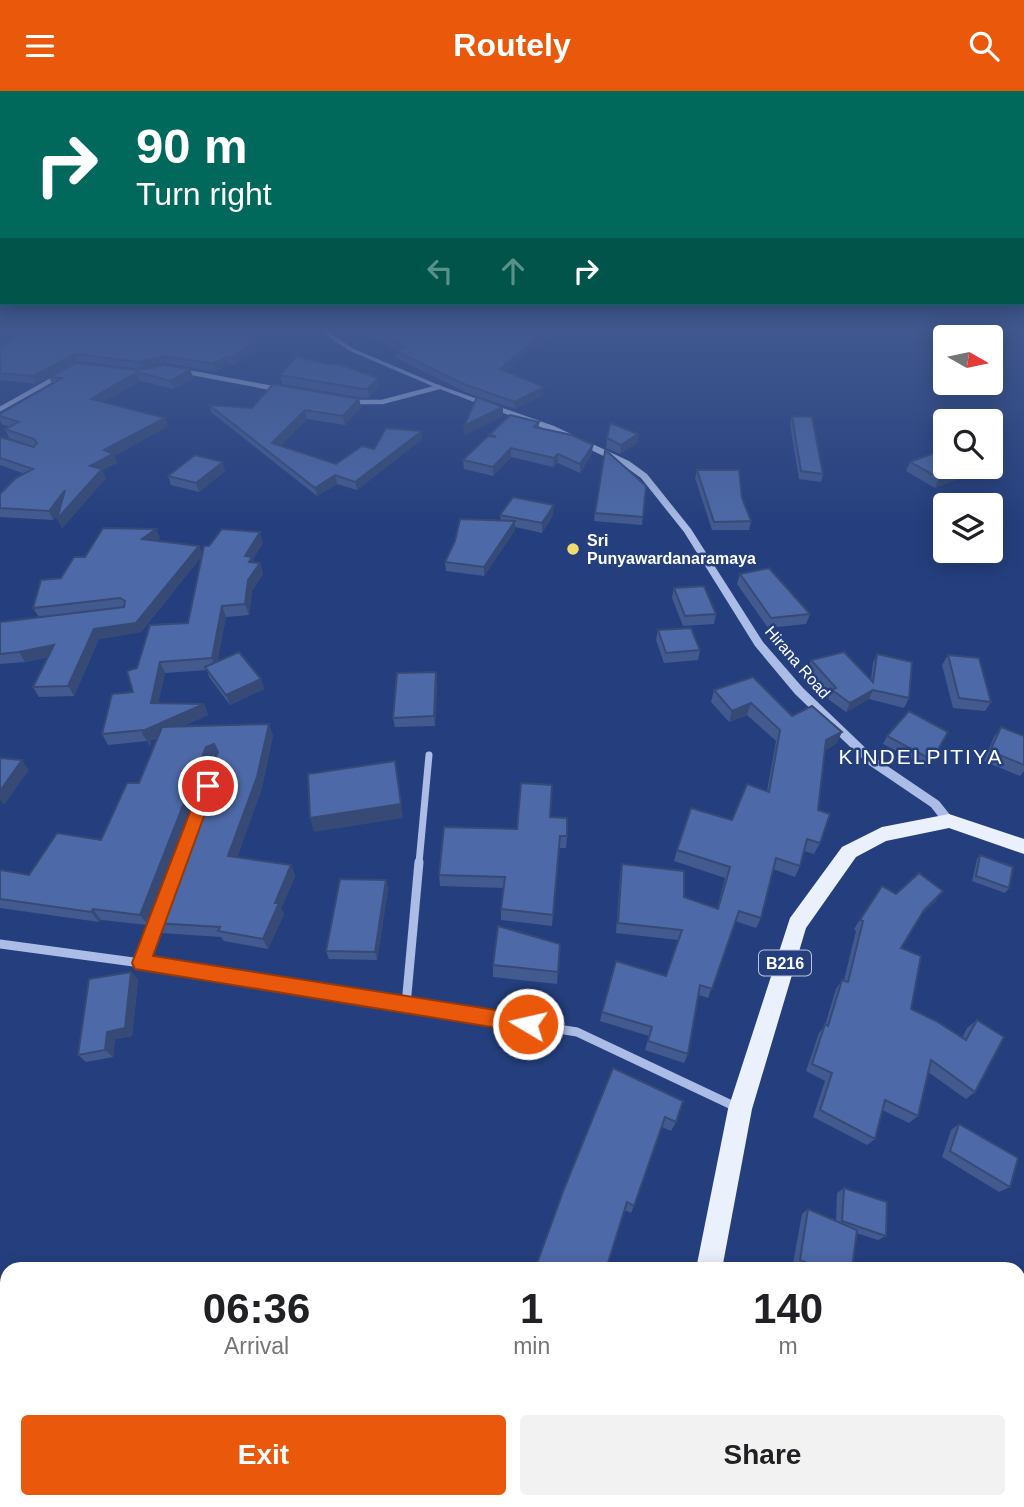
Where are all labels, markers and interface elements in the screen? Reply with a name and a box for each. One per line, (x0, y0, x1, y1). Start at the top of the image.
icon: menu (21, 27, 59, 65)
text: Routely (453, 27, 571, 63)
icon: search (965, 27, 1003, 65)
icon: right (21, 119, 112, 210)
text: 90 m (136, 119, 248, 173)
text: Turn right (136, 176, 272, 212)
icon: left (421, 252, 459, 290)
icon: ahead (494, 252, 532, 290)
icon: right (567, 252, 605, 290)
north arrow (933, 325, 1003, 395)
map controls (933, 325, 1003, 563)
button: search (933, 409, 1003, 479)
button: layers (933, 493, 1003, 563)
place label: Sri Punyawardanaramaya (587, 532, 756, 567)
marker: Sri Punyawardanaramaya (565, 541, 581, 557)
street label: Hirana Road (762, 623, 834, 702)
district label: KINDELPITIYA (839, 745, 1003, 768)
pin (178, 756, 238, 816)
icon: arrive (189, 767, 227, 805)
road number: B216 (759, 951, 811, 975)
position arrow (491, 987, 565, 1061)
text: 06:36 (203, 1285, 310, 1332)
text: 1 (520, 1285, 543, 1332)
text: 140 (753, 1285, 823, 1332)
text: Arrival (224, 1333, 289, 1359)
text: min (513, 1333, 550, 1359)
text: m (779, 1333, 798, 1359)
button: Exit (21, 1415, 506, 1495)
button: Share (520, 1415, 1005, 1495)

